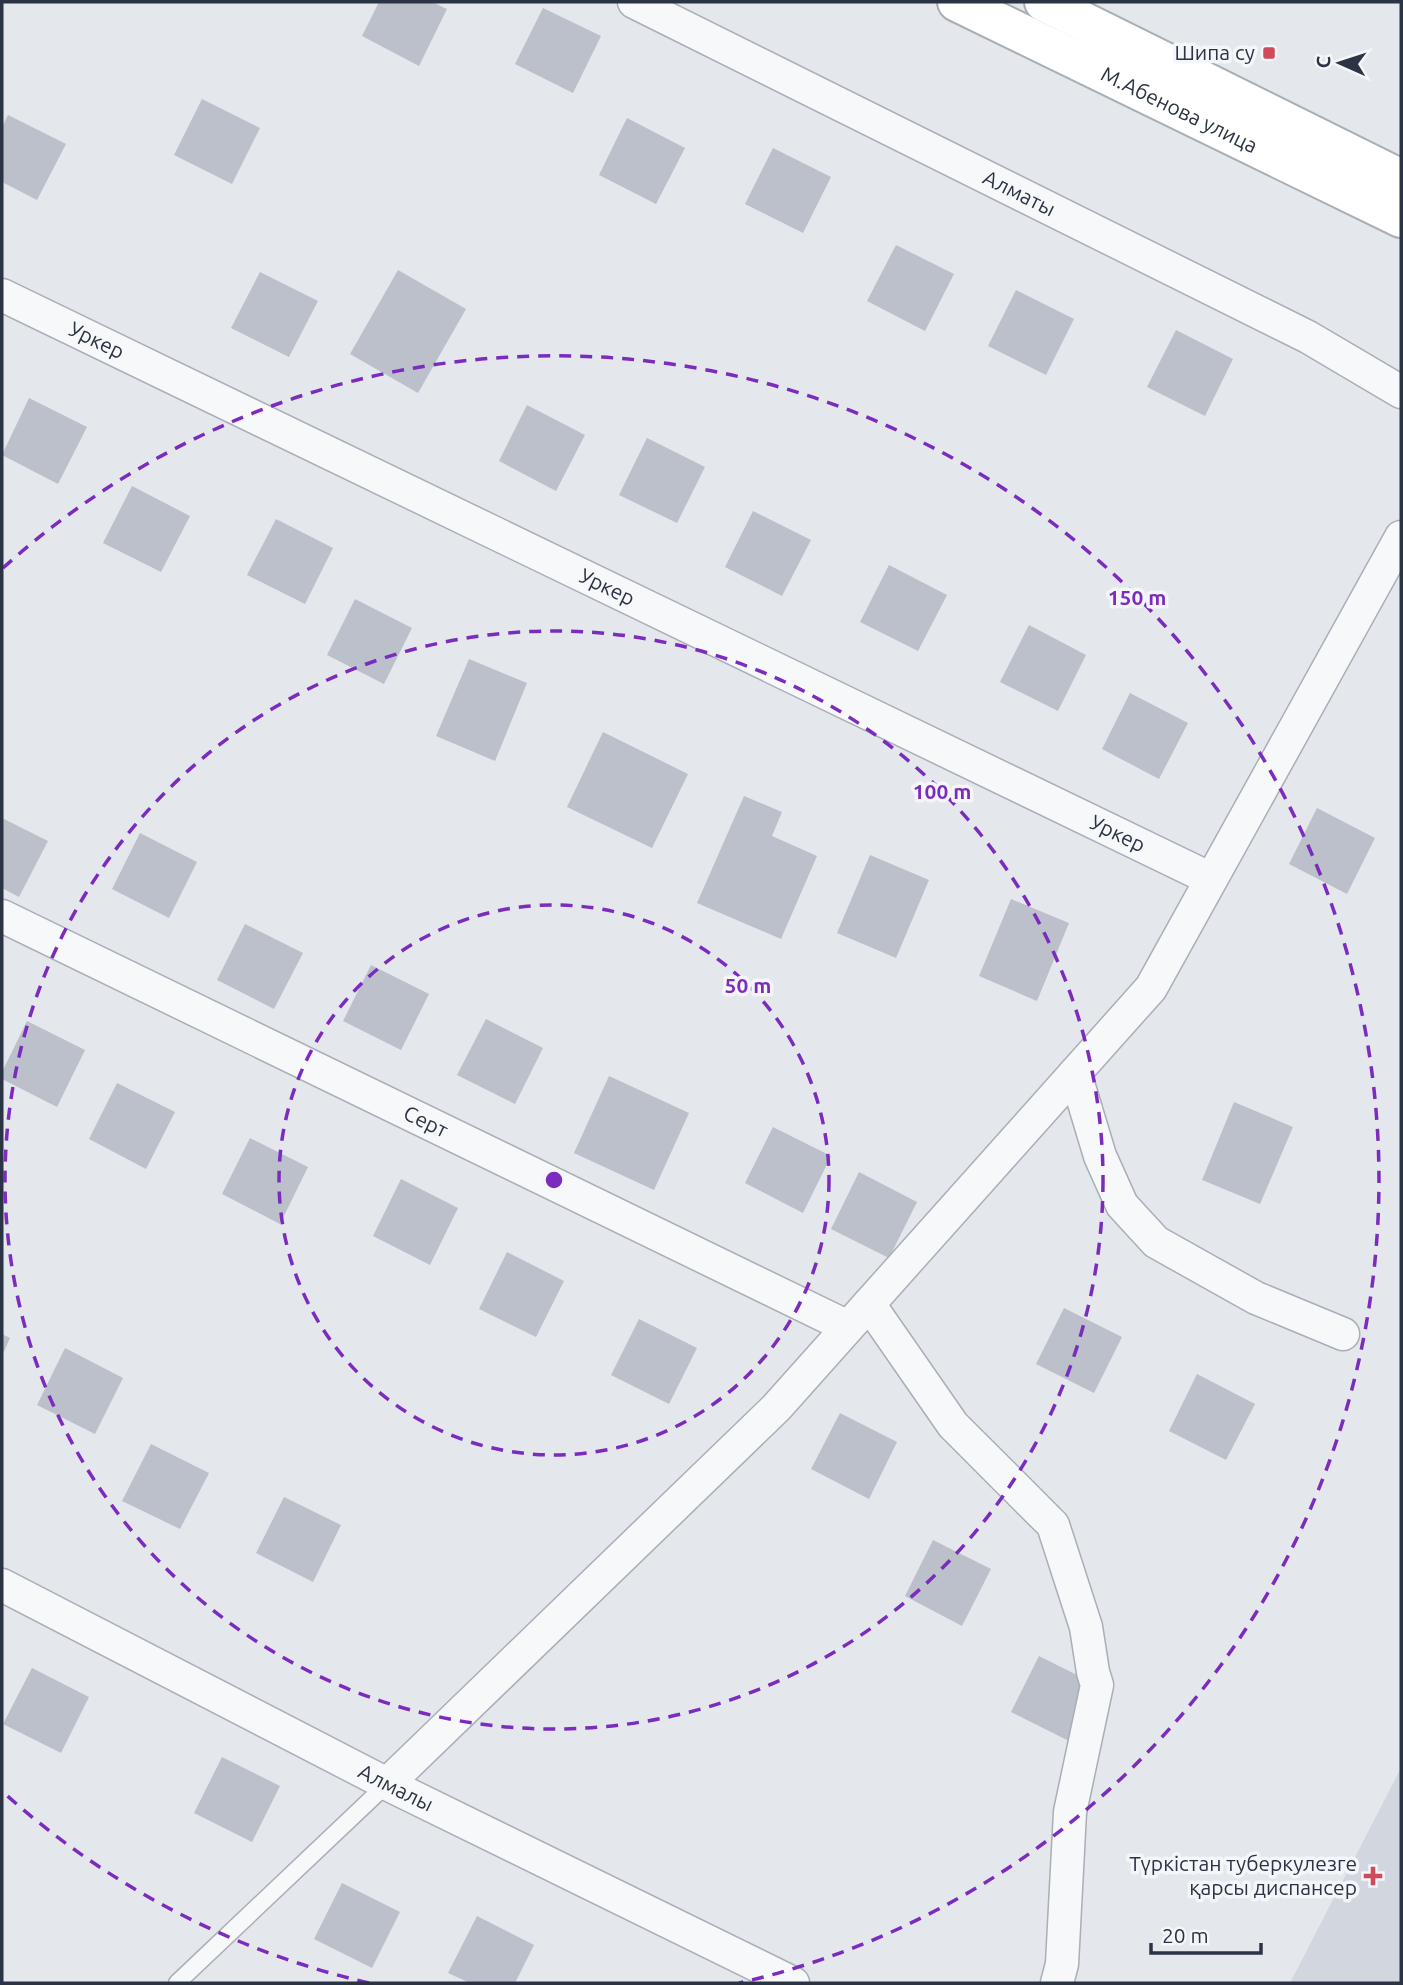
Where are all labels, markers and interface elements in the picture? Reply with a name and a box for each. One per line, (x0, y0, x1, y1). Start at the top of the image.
north arrow (1305, 28, 1375, 98)
place label: Шипа су (1174, 40, 1255, 64)
marker: Шипа су (1261, 45, 1277, 61)
text: С (1312, 55, 1334, 69)
street label: М.Абенова улица (1097, 61, 1262, 157)
street label: Алматы (979, 165, 1060, 220)
street label: Уркер (66, 316, 128, 363)
street label: Уркер (576, 563, 639, 610)
text: 150 m (1108, 585, 1166, 609)
text: 100 m (913, 779, 971, 803)
street label: Уркер (1087, 810, 1150, 857)
text: 50 m (725, 973, 771, 997)
street label: Серт (400, 1100, 453, 1142)
centre of rings (542, 1168, 566, 1192)
street label: Алмалы (355, 1758, 437, 1816)
place label: Түркістан туберкулезге қарсы диспансер (1129, 1851, 1357, 1899)
marker: Түркістан туберкулезге қарсы диспансер (1363, 1866, 1383, 1886)
scale bar (1151, 1912, 1261, 1956)
text: 20 m (1162, 1923, 1209, 1947)

